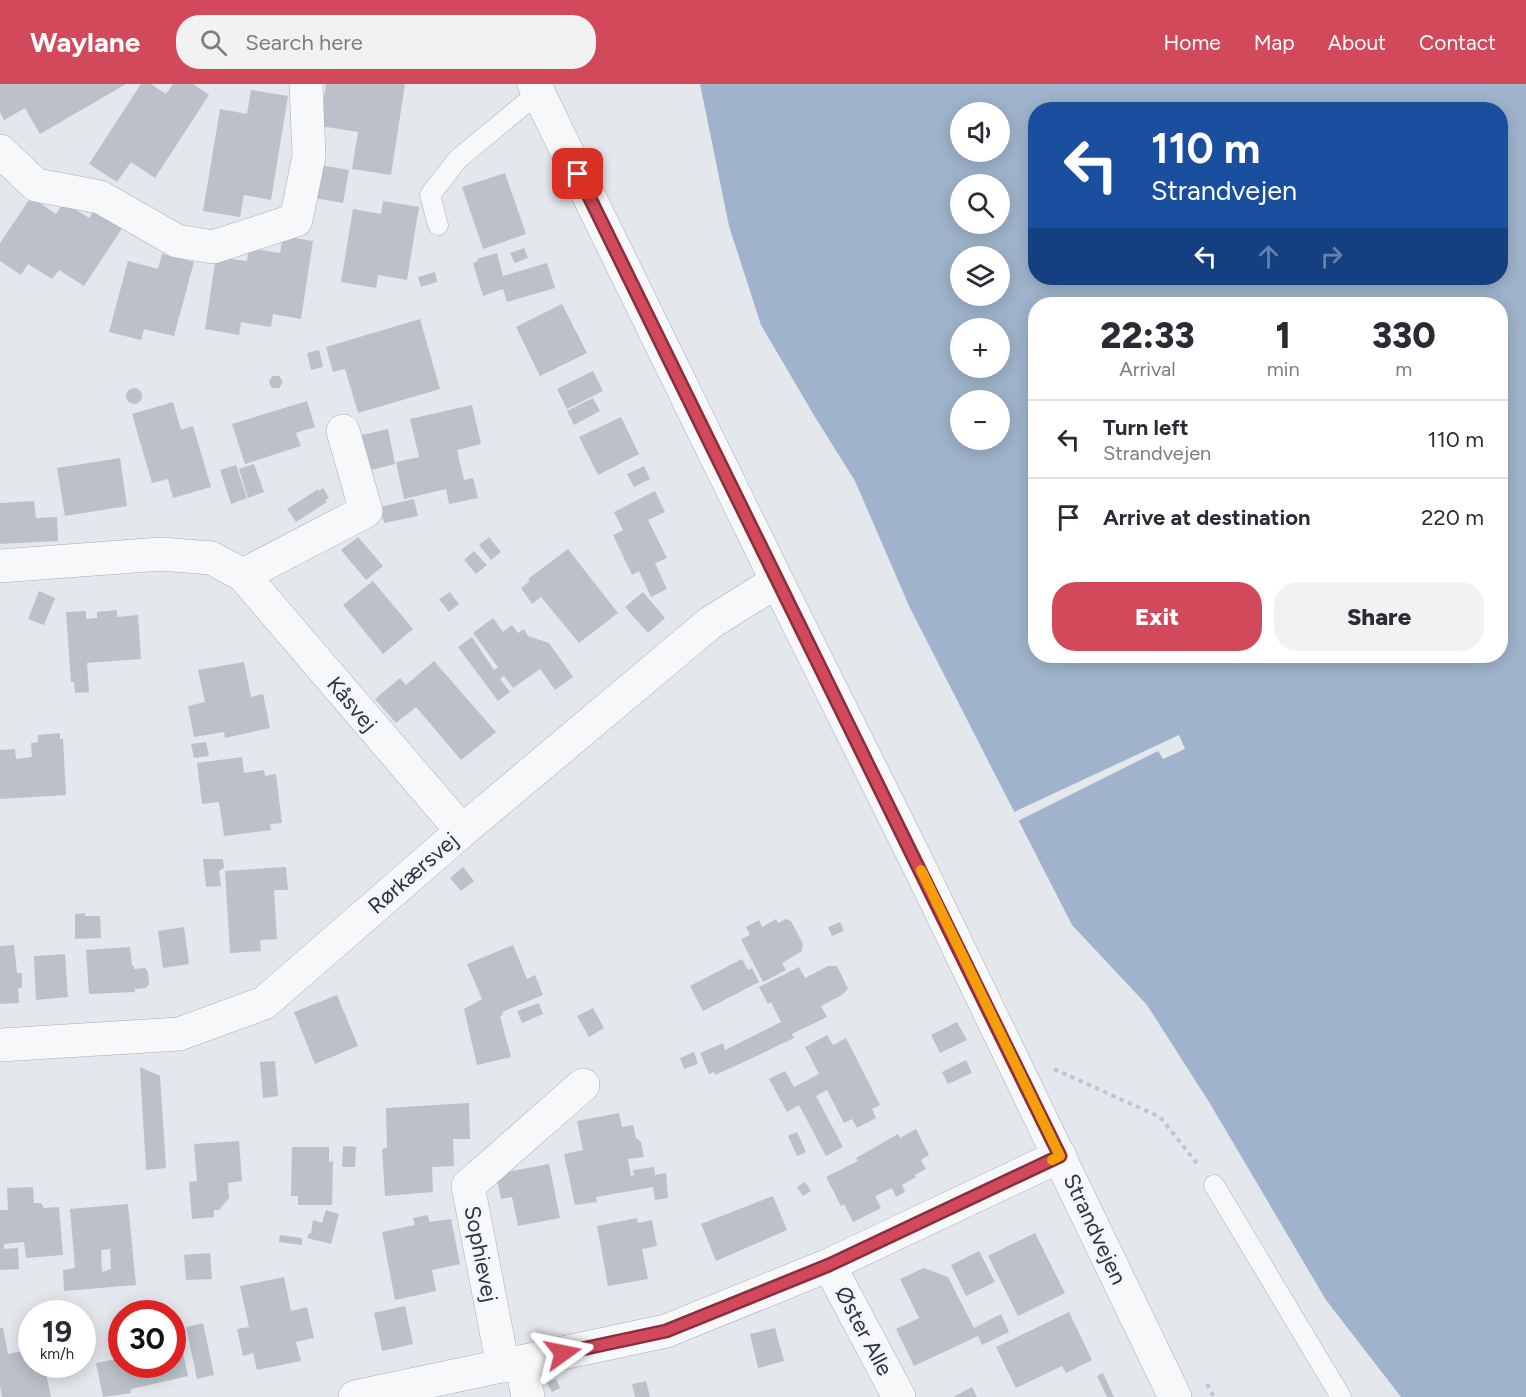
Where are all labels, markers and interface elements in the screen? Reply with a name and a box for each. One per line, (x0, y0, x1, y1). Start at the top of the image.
search box (176, 15, 596, 69)
text: Waylane (30, 25, 140, 59)
icon: search (197, 26, 230, 59)
text: Search here (245, 29, 363, 56)
text: Home (1164, 30, 1221, 55)
text: Map (1254, 30, 1295, 55)
text: About (1328, 30, 1386, 55)
text: Contact (1419, 30, 1496, 55)
map controls (950, 102, 1010, 450)
button: sound (950, 102, 1010, 162)
text: 110 m (1151, 123, 1260, 174)
icon: left (1052, 126, 1130, 204)
pin (552, 148, 603, 199)
icon: arrive (561, 157, 594, 190)
button: search (950, 174, 1010, 234)
text: Strandvejen (1151, 174, 1297, 207)
icon: left (1189, 240, 1222, 273)
icon: ahead (1252, 240, 1285, 273)
icon: right (1315, 240, 1348, 273)
button: layers (950, 246, 1010, 306)
text: 22:33 (1100, 314, 1195, 357)
text: 1 (1276, 314, 1291, 357)
text: 330 (1372, 314, 1436, 357)
button: + (950, 318, 1010, 378)
text: Arrival (1119, 357, 1176, 381)
text: min (1267, 357, 1300, 381)
text: m (1395, 357, 1412, 381)
button: − (950, 390, 1010, 450)
text: Turn left (1103, 414, 1189, 441)
icon: left (1052, 423, 1085, 456)
text: 110 m (1428, 426, 1484, 453)
text: Strandvejen (1103, 441, 1211, 465)
icon: arrive (1052, 501, 1085, 534)
text: Arrive at destination (1103, 504, 1311, 531)
text: 220 m (1421, 504, 1484, 531)
button: Exit (1052, 582, 1262, 651)
button: Share (1274, 582, 1484, 651)
street label: Kåsvej (321, 671, 383, 737)
street label: Rørkærsvej (362, 827, 464, 919)
street label: Strandvejen (1058, 1169, 1132, 1289)
street label: Sophievej (458, 1204, 504, 1304)
street label: Øster Alle (829, 1282, 899, 1380)
speed limit sign: 30 (108, 1300, 186, 1378)
text: 19 (42, 1313, 72, 1350)
position arrow (531, 1321, 595, 1385)
text: km/h (40, 1345, 74, 1363)

